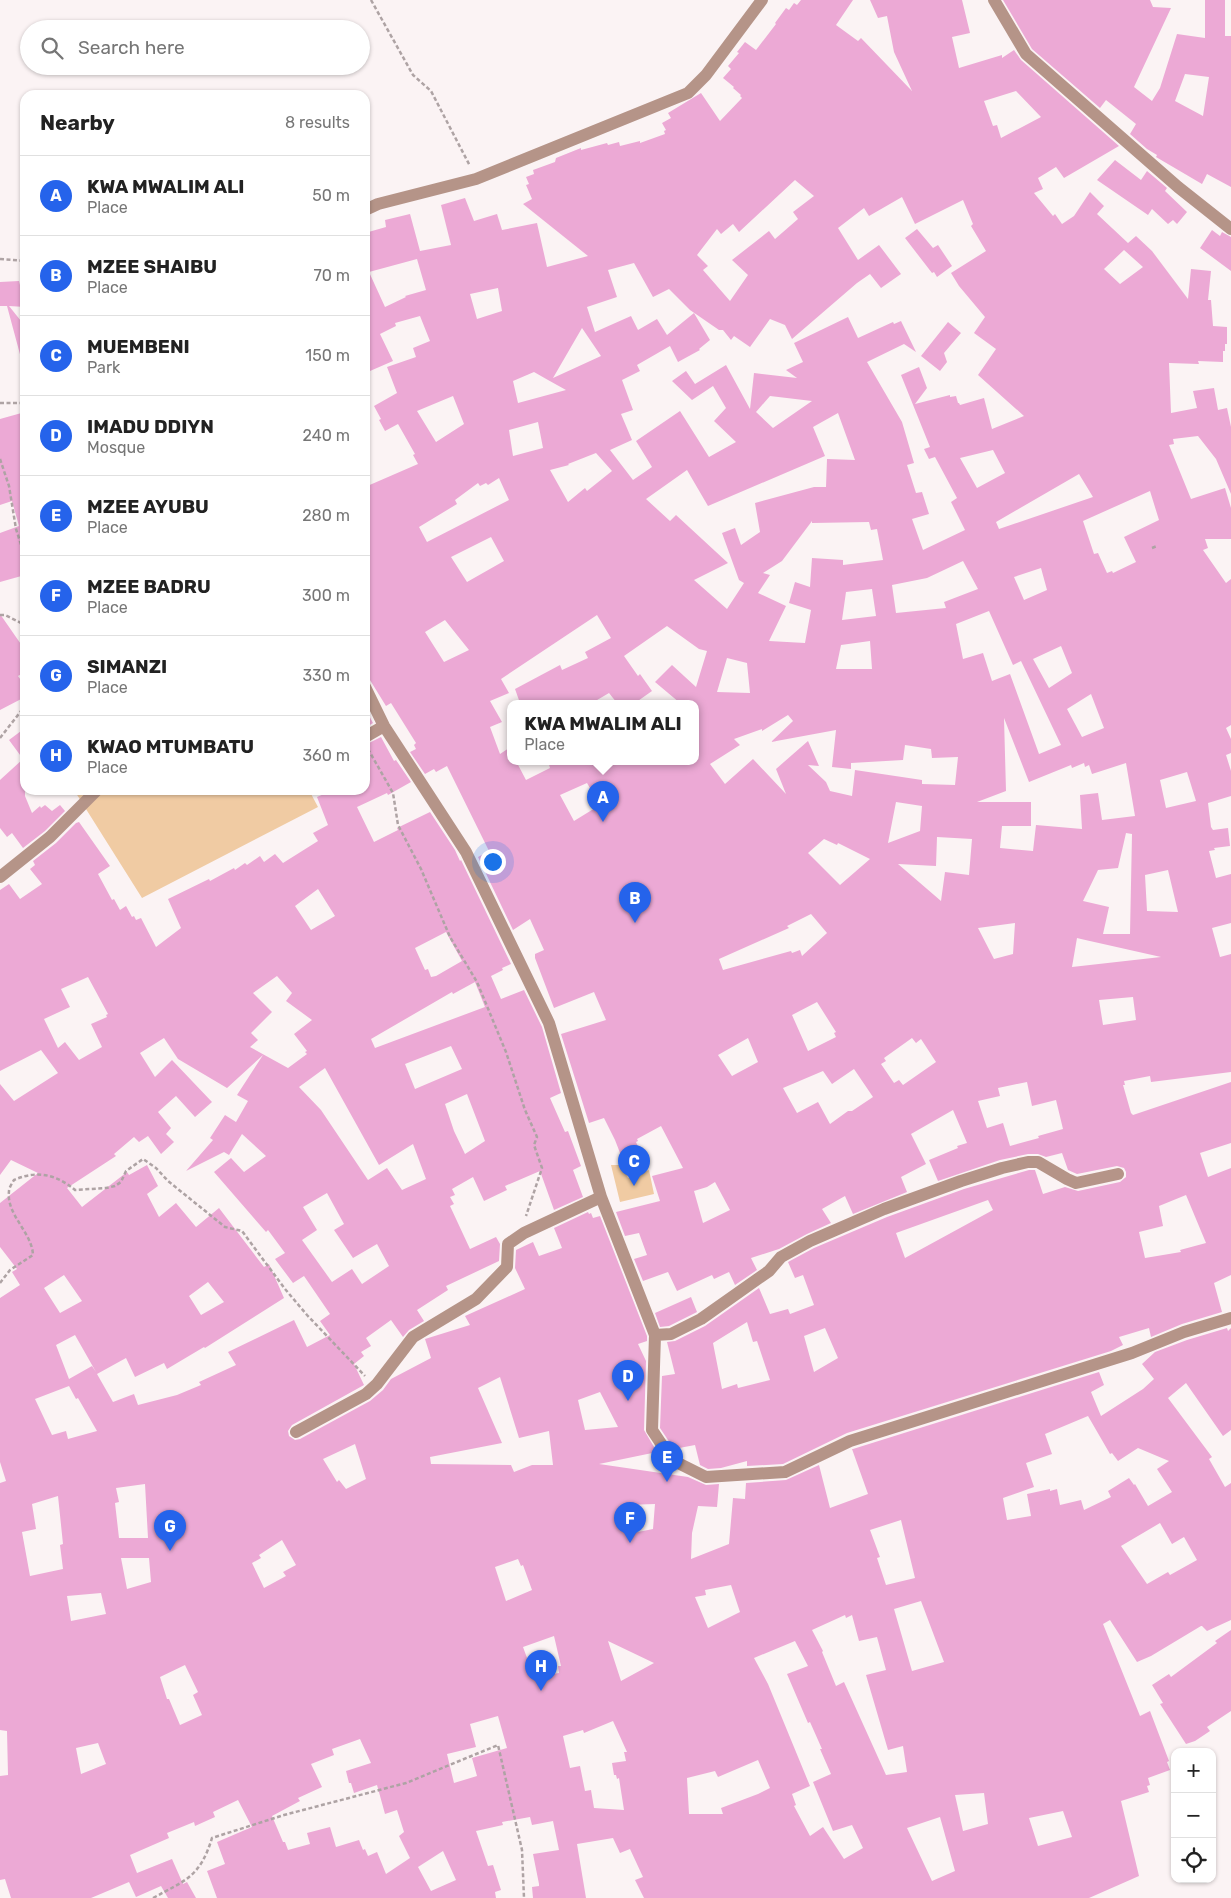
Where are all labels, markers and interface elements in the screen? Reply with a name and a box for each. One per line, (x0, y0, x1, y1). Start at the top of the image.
search box (20, 20, 370, 75)
icon: search (38, 34, 66, 62)
text: Search here (78, 36, 185, 59)
text: Nearby (40, 110, 115, 135)
text: 8 results (285, 113, 350, 132)
text: KWA MWALIM ALI (87, 175, 245, 198)
text: A (50, 186, 62, 205)
text: 50 m (312, 186, 350, 205)
text: Place (87, 198, 128, 217)
text: MZEE SHAIBU (87, 255, 217, 278)
text: B (50, 266, 62, 285)
text: 70 m (313, 266, 350, 285)
text: Place (87, 278, 128, 297)
text: MUEMBENI (87, 335, 190, 358)
text: C (50, 346, 62, 365)
text: 150 m (305, 346, 350, 365)
text: Park (87, 358, 120, 377)
text: IMADU DDIYN (87, 415, 214, 438)
text: D (50, 426, 62, 445)
text: 240 m (303, 426, 350, 445)
text: Mosque (87, 438, 145, 457)
text: MZEE AYUBU (87, 495, 209, 518)
text: E (51, 506, 61, 525)
text: 280 m (302, 506, 350, 525)
text: Place (87, 518, 128, 537)
text: MZEE BADRU (87, 575, 211, 598)
text: F (51, 586, 61, 605)
text: 300 m (302, 586, 350, 605)
text: Place (87, 598, 128, 617)
text: SIMANZI (87, 655, 167, 678)
text: G (50, 666, 62, 685)
text: 330 m (302, 666, 350, 685)
text: Place (87, 678, 128, 697)
popup (507, 700, 699, 765)
text: KWA MWALIM ALI (524, 712, 682, 735)
text: KWAO MTUMBATU (87, 735, 254, 758)
text: Place (524, 735, 565, 754)
text: H (50, 746, 62, 765)
text: 360 m (302, 746, 350, 765)
text: Place (87, 758, 128, 777)
pin: A (587, 781, 619, 822)
your location (480, 849, 506, 875)
pin: B (619, 882, 651, 923)
pin: C (618, 1145, 650, 1186)
pin: D (612, 1360, 644, 1401)
pin: E (651, 1441, 683, 1482)
pin: F (614, 1502, 646, 1543)
pin: G (154, 1510, 186, 1551)
pin: H (525, 1650, 557, 1691)
map controls (1171, 1748, 1216, 1883)
button: + (1171, 1748, 1216, 1793)
button: − (1171, 1793, 1216, 1838)
button: locate (1171, 1838, 1216, 1883)

